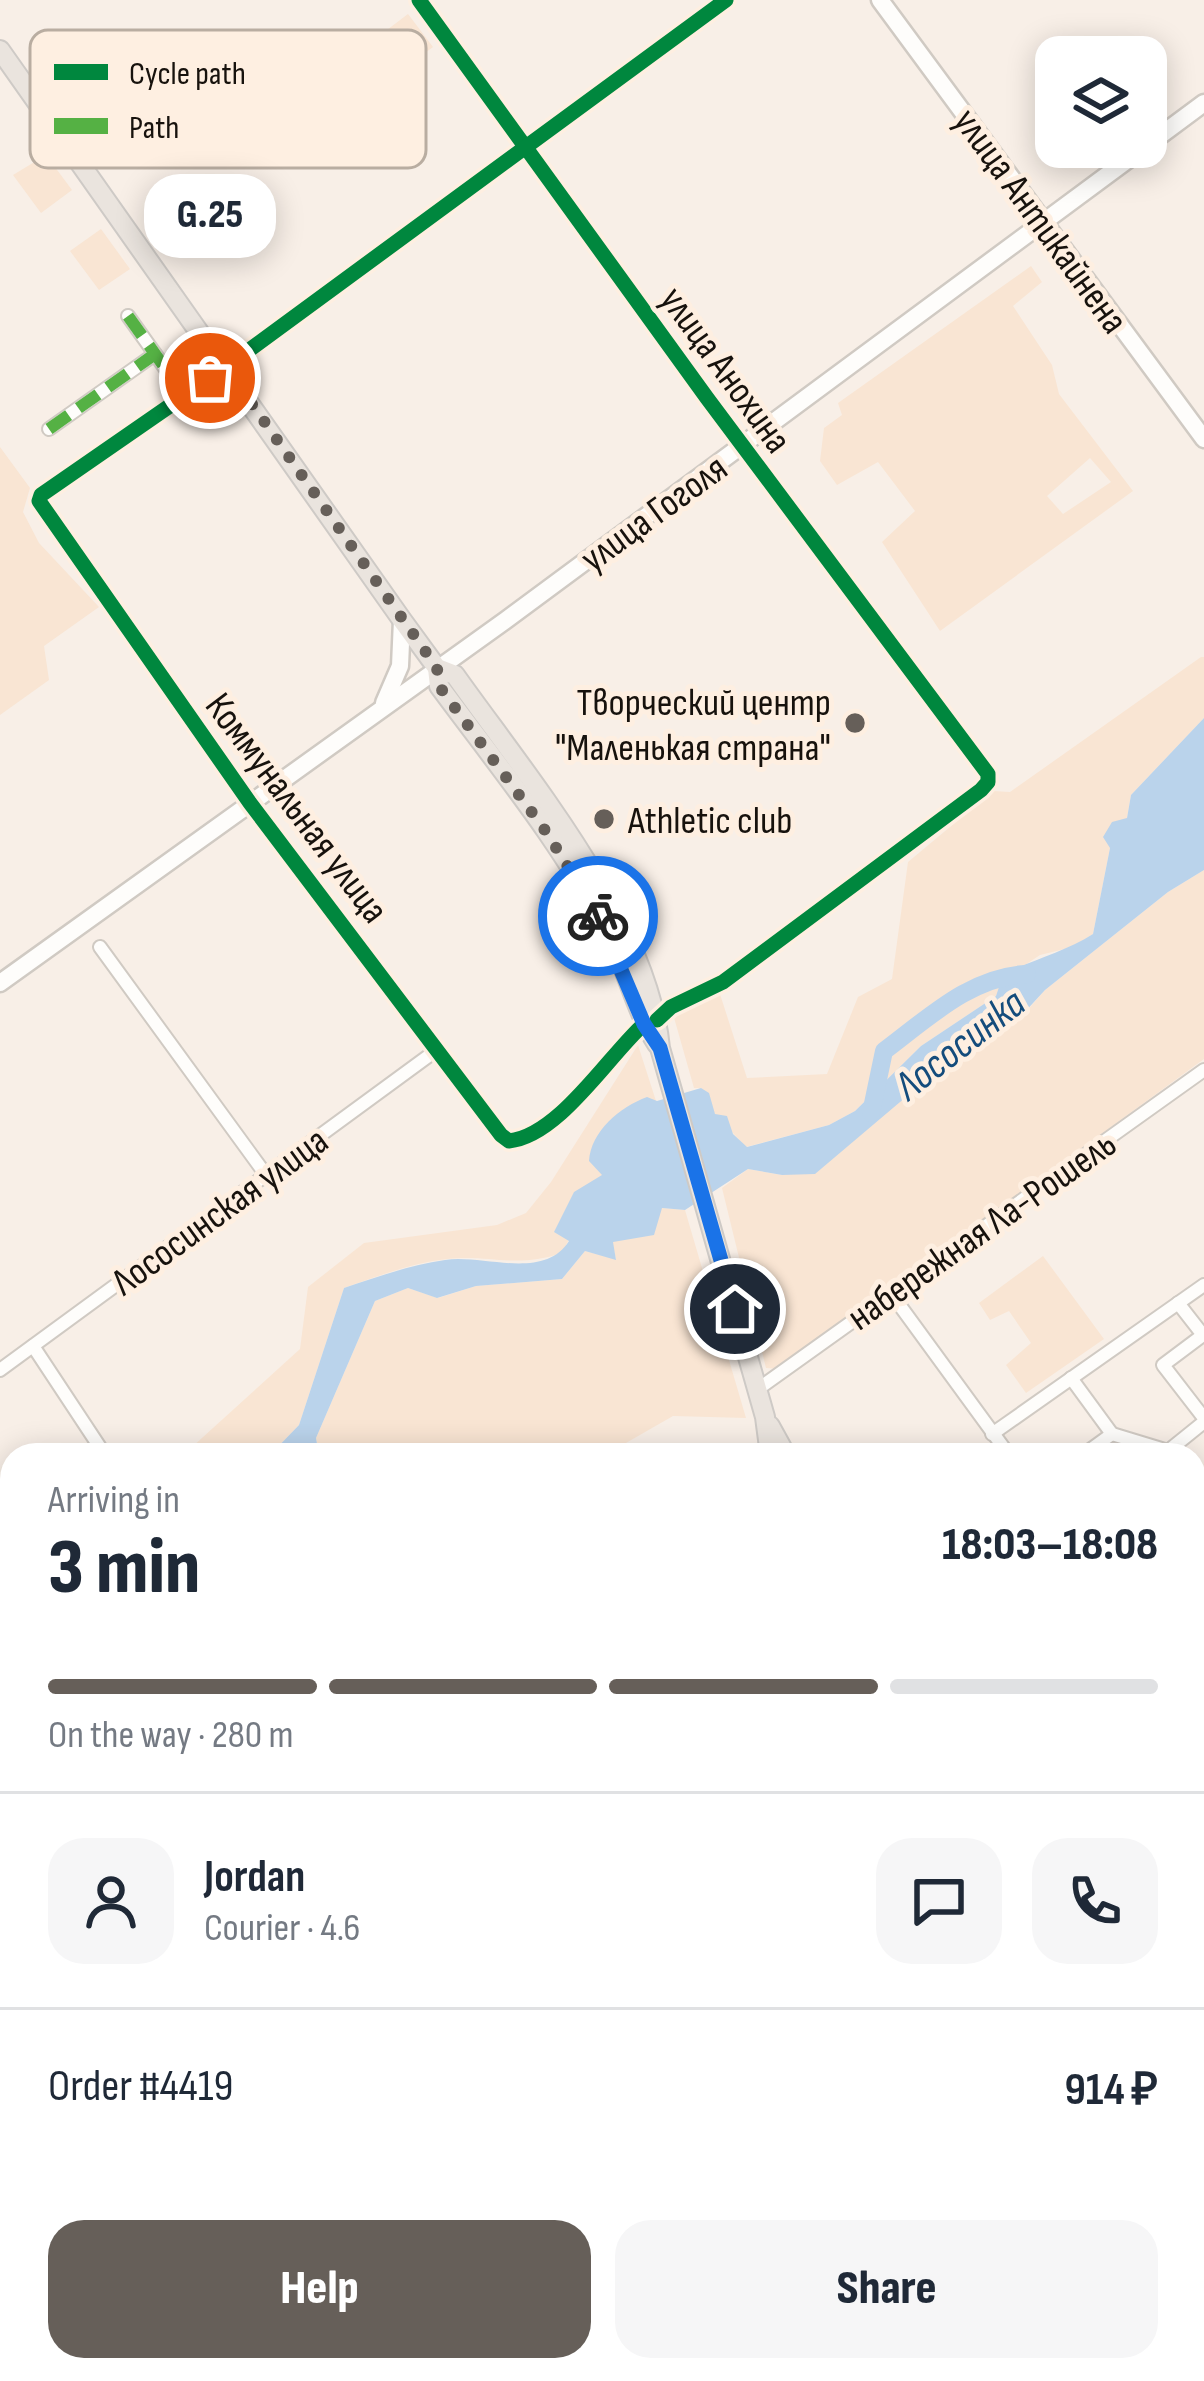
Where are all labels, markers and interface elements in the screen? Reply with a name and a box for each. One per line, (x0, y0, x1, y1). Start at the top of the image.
legend (30, 30, 426, 168)
map controls (1035, 36, 1167, 168)
button: layers (1035, 36, 1167, 168)
text: Cycle path (129, 54, 246, 94)
street label: улица Антикайнена (943, 100, 1137, 343)
text: Path (129, 108, 179, 148)
callout: G.25 (144, 174, 276, 258)
text: G.25 (177, 192, 243, 239)
street label: улица Анохина (649, 278, 801, 463)
pin (159, 327, 261, 429)
icon: bag (177, 345, 243, 411)
street label: улица Гоголя (572, 445, 737, 583)
place label: Творческий центр "Маленькая страна" (555, 680, 831, 772)
street label: Коммунальная улица (194, 684, 398, 933)
marker: Творческий центр "Маленькая страна" (842, 710, 868, 736)
place label: Athletic club (627, 798, 792, 845)
marker: Athletic club (591, 806, 617, 832)
courier (538, 856, 658, 976)
icon: bike (565, 883, 631, 949)
water label: Лососинка (884, 978, 1036, 1113)
street label: Лососинская улица (102, 1118, 338, 1307)
street label: набережная Ла-Рошель (839, 1121, 1126, 1341)
pin (684, 1258, 786, 1360)
icon: home (702, 1276, 768, 1342)
text: Arriving in (48, 1477, 180, 1524)
text: 18:03–18:08 (942, 1518, 1158, 1573)
text: 3 min (48, 1522, 200, 1615)
text: On the way · 280 m (48, 1712, 293, 1759)
button: person (48, 1838, 174, 1964)
button: chat (876, 1838, 1002, 1964)
button: phone (1032, 1838, 1158, 1964)
text: Jordan (204, 1850, 305, 1905)
text: Courier · 4.6 (204, 1905, 360, 1952)
text: Order #4419 (48, 2059, 233, 2114)
text: 914 ₽ (1065, 2063, 1158, 2118)
button: Help (48, 2220, 591, 2358)
button: Share (615, 2220, 1158, 2358)

